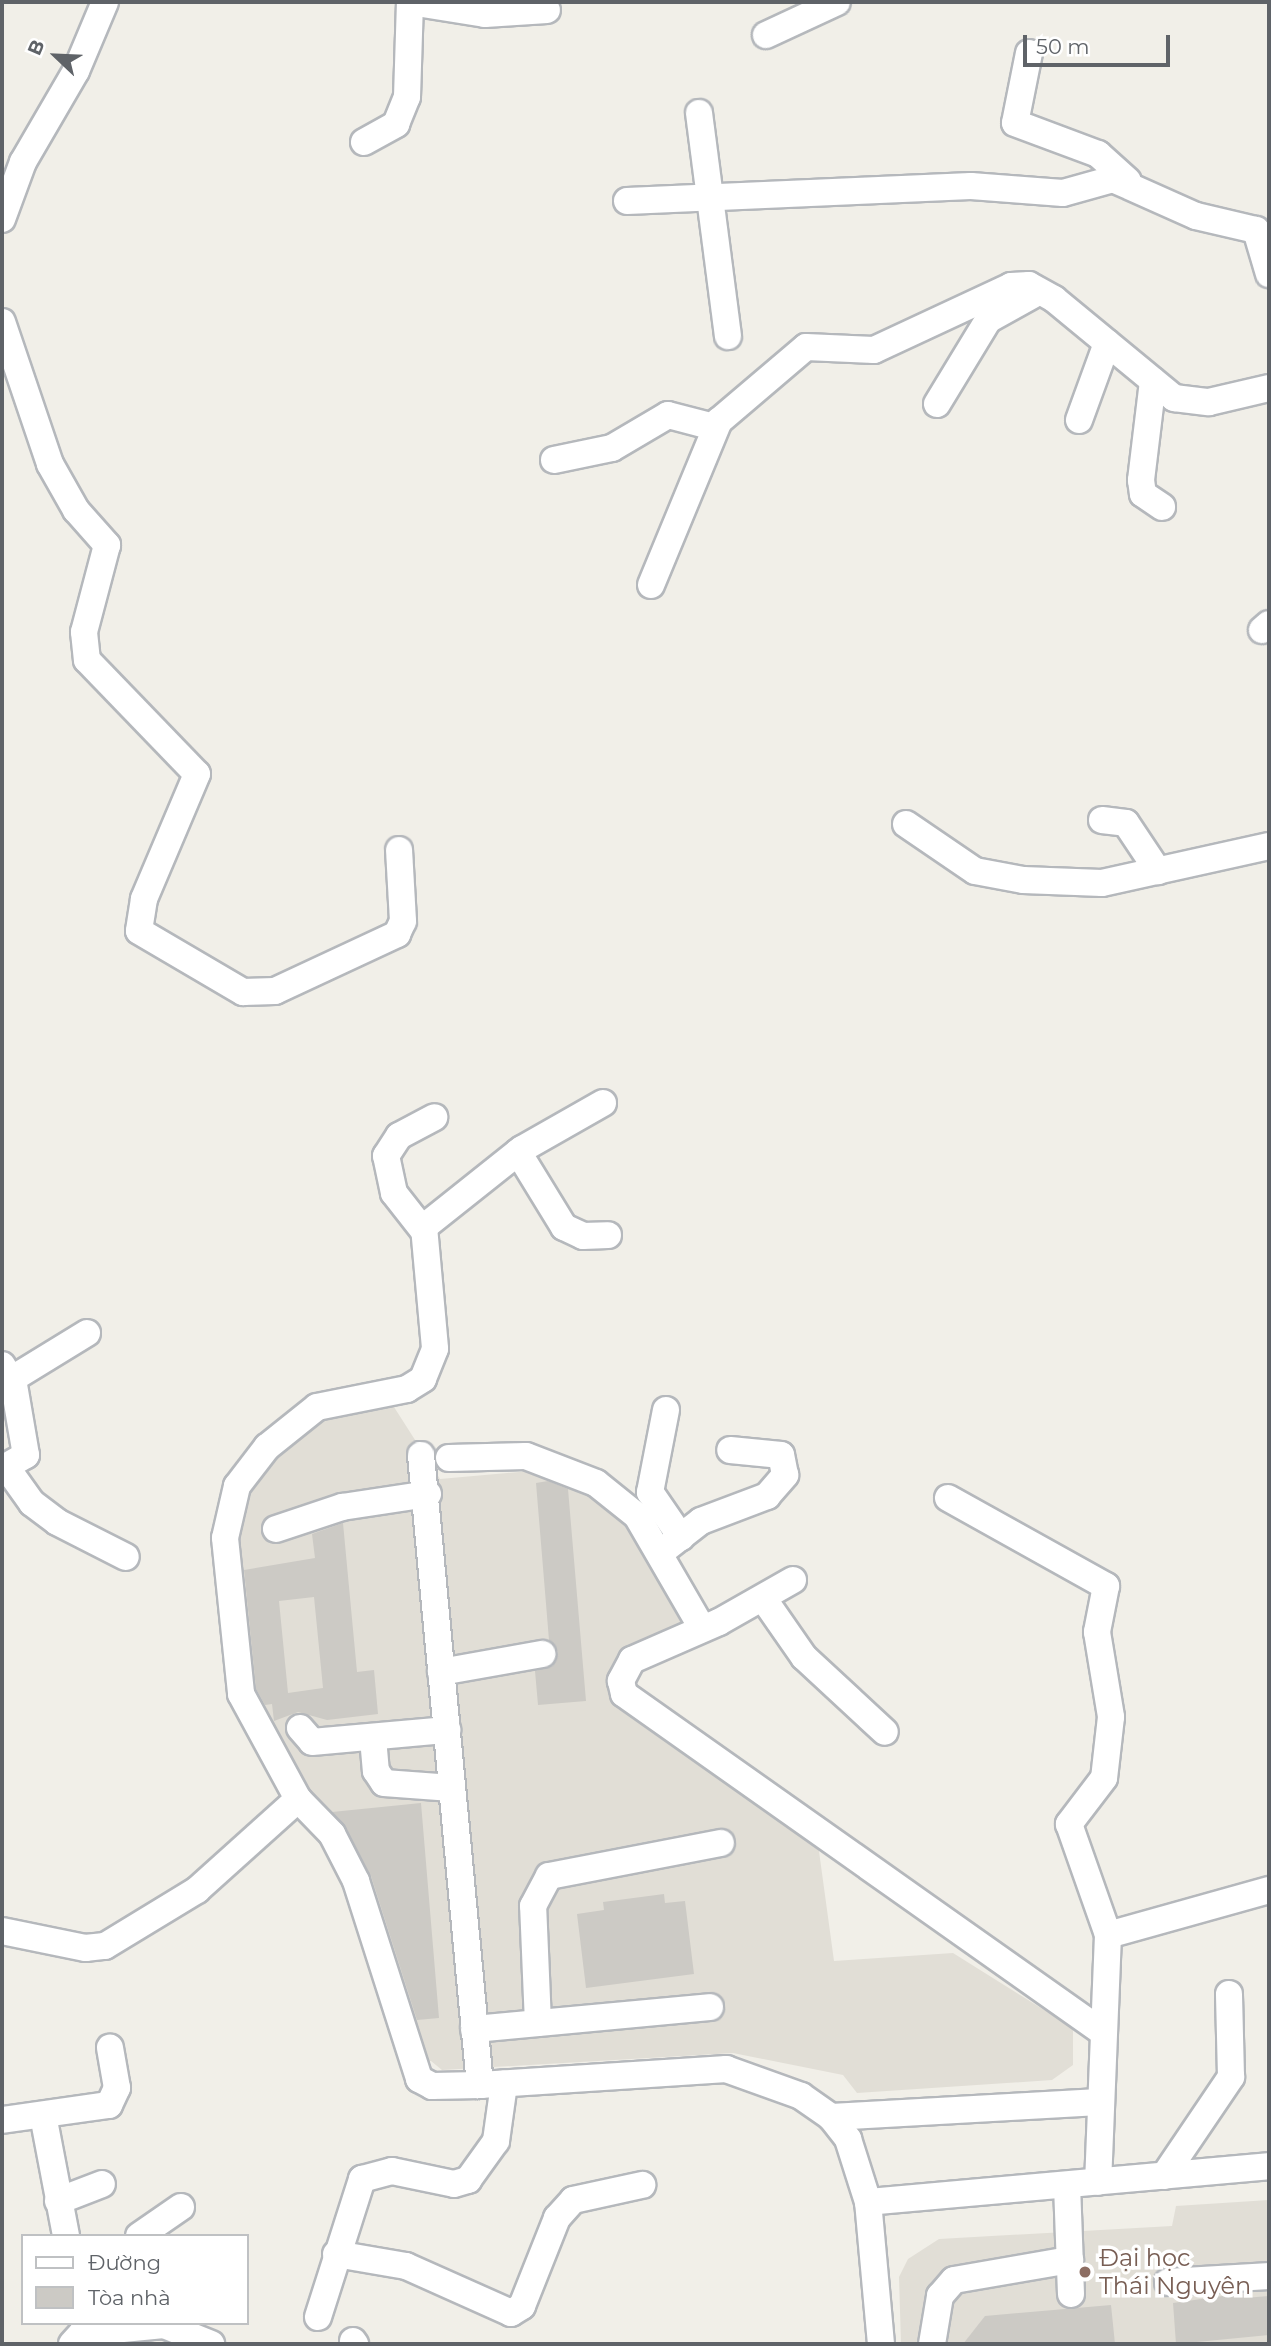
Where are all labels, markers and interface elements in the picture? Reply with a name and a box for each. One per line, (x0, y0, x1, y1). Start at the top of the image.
north arrow (21, 21, 91, 91)
scale bar (1026, 21, 1173, 65)
text: 50 m (1036, 34, 1090, 59)
text: B (23, 36, 50, 59)
legend (21, 2234, 248, 2325)
place label: Đại học Thái Nguyên (1099, 2244, 1251, 2300)
text: Đường (88, 2250, 161, 2275)
marker: Đại học Thái Nguyên (1077, 2264, 1093, 2280)
text: Tòa nhà (88, 2285, 171, 2310)

